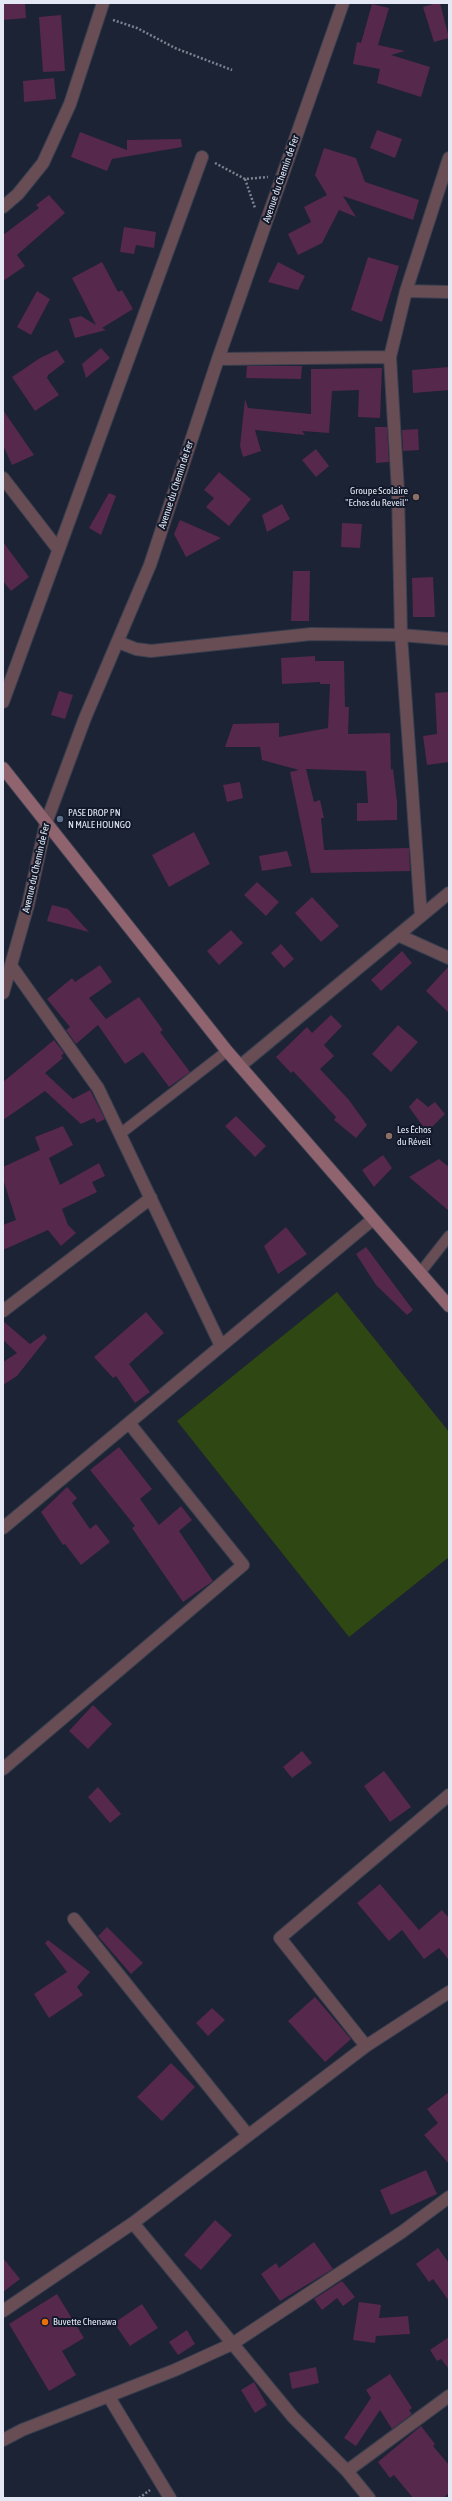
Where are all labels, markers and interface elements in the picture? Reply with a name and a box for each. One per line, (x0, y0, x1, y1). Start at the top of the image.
street label: Avenue du Chemin de Fer (260, 134, 302, 224)
street label: Avenue du Chemin de Fer (156, 440, 196, 530)
place label: Groupe Scolaire "Echos du Reveil" (345, 485, 408, 508)
marker: Groupe Scolaire "Echos du Reveil" (411, 492, 421, 502)
place label: PASE DROP PN N MALE HOUNGO (68, 807, 131, 830)
marker: PASE DROP PN N MALE HOUNGO (55, 814, 65, 824)
street label: Avenue du Chemin de Fer (20, 822, 52, 914)
place label: Les Échos du Réveil (397, 1124, 431, 1148)
marker: Les Échos du Réveil (384, 1131, 394, 1141)
place label: Buvette Chenawa (53, 2316, 117, 2328)
marker: Buvette Chenawa (40, 2317, 50, 2327)

